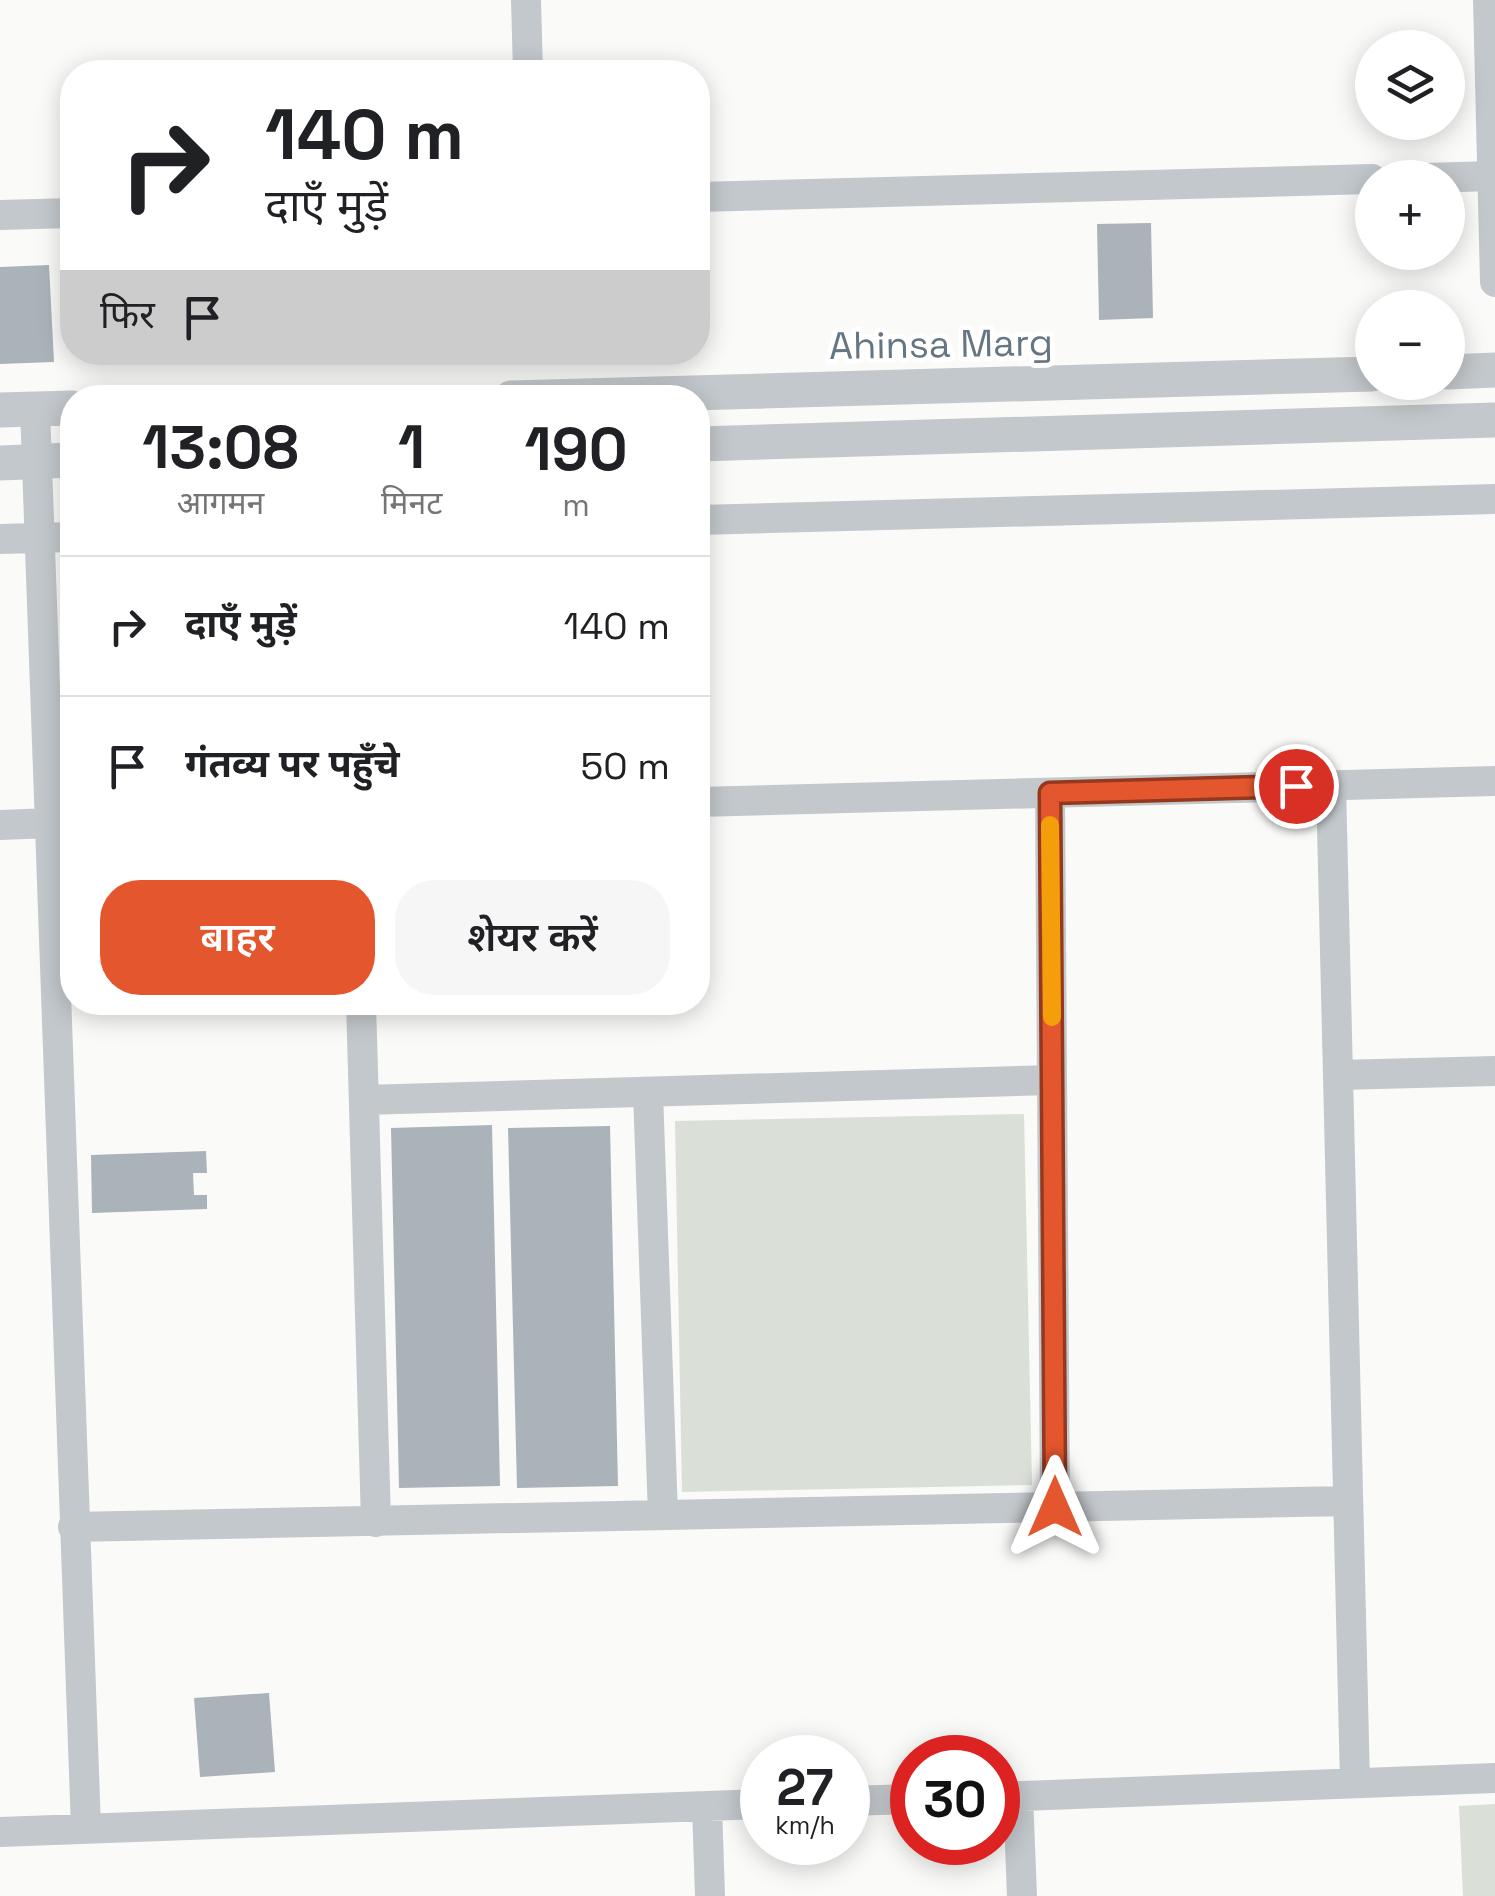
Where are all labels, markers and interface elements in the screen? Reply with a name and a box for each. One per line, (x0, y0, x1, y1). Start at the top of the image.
map controls (1355, 30, 1465, 400)
button: layers (1355, 30, 1465, 140)
text: 140 m (265, 90, 464, 179)
icon: right (100, 100, 230, 230)
button: + (1355, 160, 1465, 270)
text: दाएँ मुड़ें (265, 177, 388, 234)
icon: arrive (175, 290, 230, 345)
button: − (1355, 290, 1465, 400)
text: फिर (100, 291, 155, 339)
street label: Ahinsa Marg (829, 318, 1053, 370)
text: 13:08 (142, 409, 299, 486)
text: 1 (398, 409, 425, 486)
text: 190 (525, 411, 628, 488)
text: आगमन (177, 483, 264, 523)
text: मिनट (381, 483, 442, 523)
text: m (562, 485, 590, 525)
icon: right (100, 599, 155, 654)
text: दाएँ मुड़ें (185, 600, 297, 648)
text: 140 m (564, 602, 670, 650)
icon: arrive (100, 739, 155, 794)
text: गंतव्य पर पहुँचे (185, 740, 400, 788)
text: 50 m (580, 742, 670, 790)
pin (1254, 744, 1339, 829)
icon: arrive (1269, 759, 1324, 814)
button: बाहर (100, 880, 375, 995)
button: शेयर करें (395, 880, 670, 995)
position arrow (1003, 1455, 1107, 1559)
speed limit sign: 30 (890, 1735, 1020, 1865)
text: 27 (777, 1756, 833, 1820)
text: km/h (775, 1809, 835, 1841)

